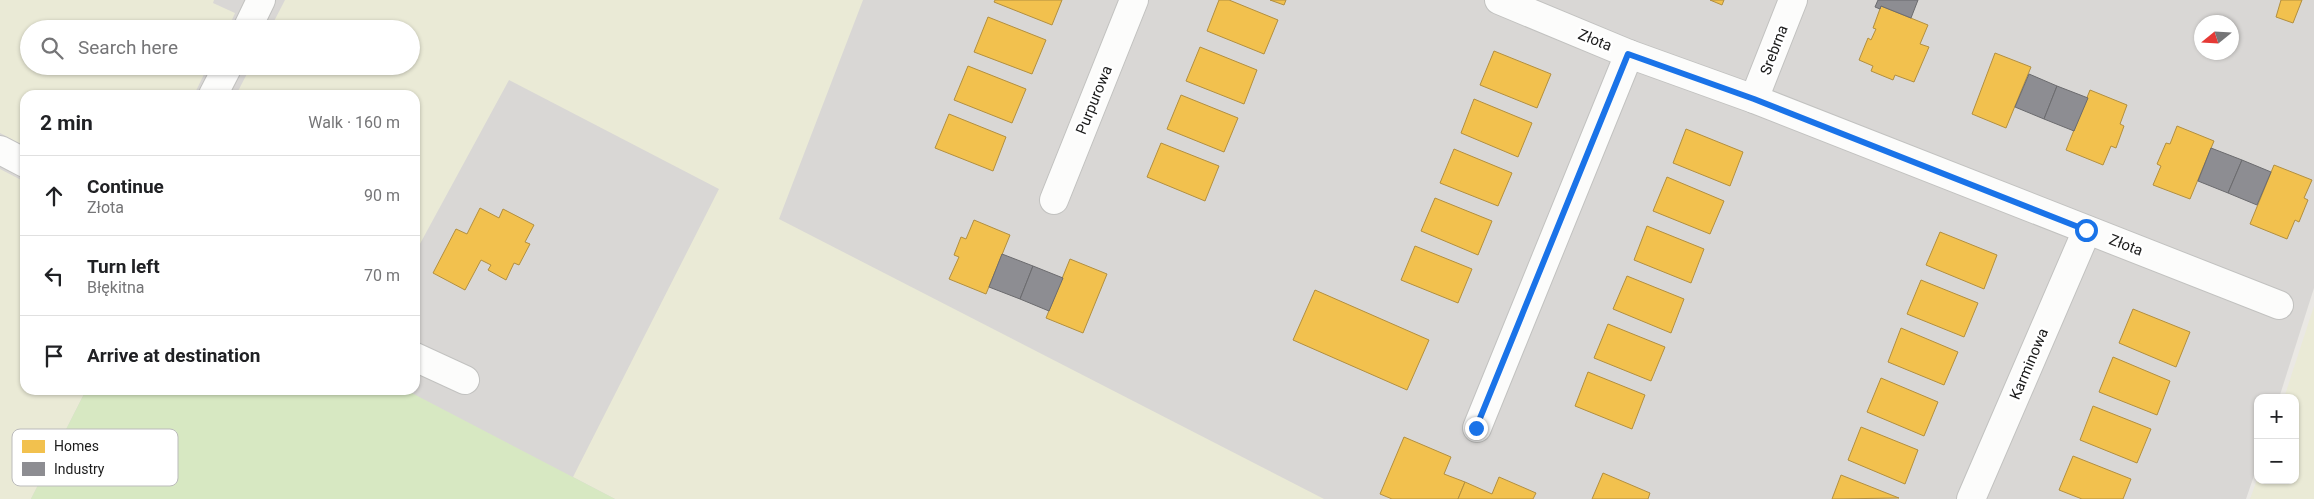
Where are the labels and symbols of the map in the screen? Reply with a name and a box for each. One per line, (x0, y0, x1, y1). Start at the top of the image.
north arrow (2194, 15, 2239, 60)
street label: Srebrna (1756, 23, 1792, 77)
street label: Złota (1576, 25, 1614, 55)
street label: Purpurowa (1072, 63, 1116, 137)
route start (2075, 219, 2098, 242)
street label: Złota (2107, 230, 2145, 260)
street label: Karminowa (2006, 326, 2052, 402)
route end (1465, 417, 1488, 440)
legend (12, 429, 178, 486)
text: Homes (54, 438, 99, 454)
text: Industry (54, 461, 105, 477)

